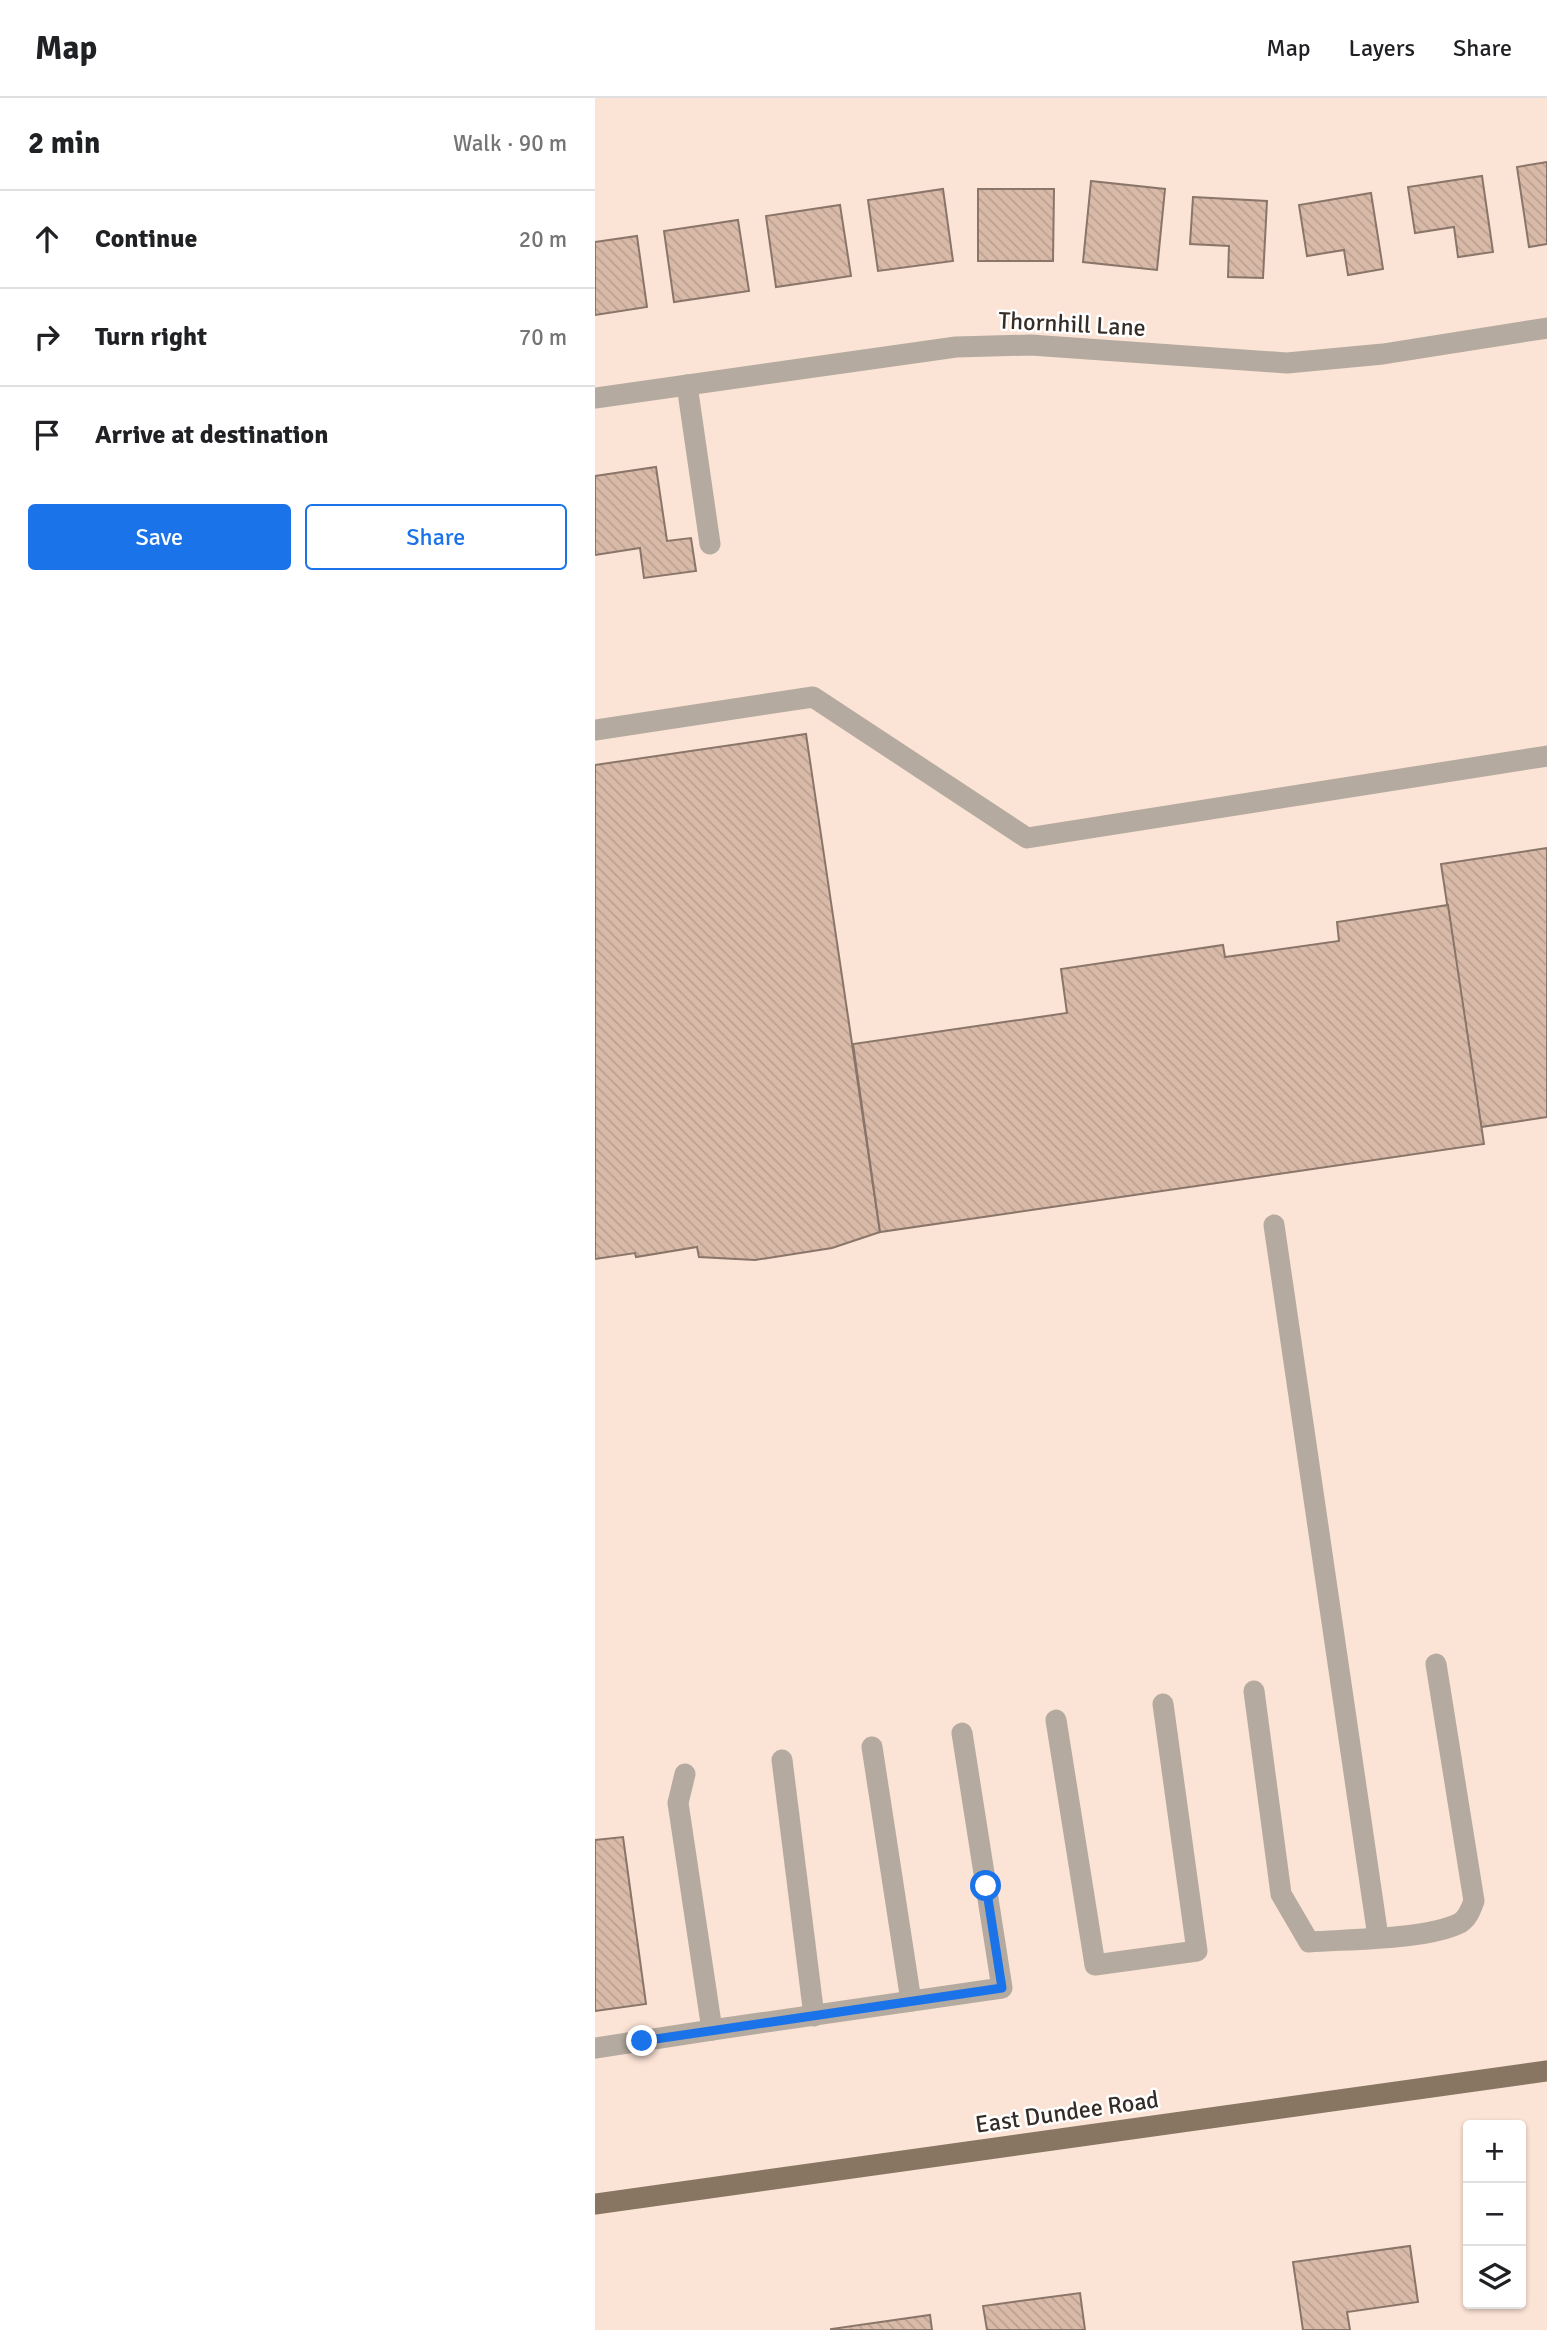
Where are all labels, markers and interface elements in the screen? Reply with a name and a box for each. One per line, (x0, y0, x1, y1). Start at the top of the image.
text: Map (35, 28, 97, 69)
text: Map (1266, 33, 1311, 63)
text: Layers (1349, 33, 1415, 63)
text: Share (1453, 33, 1512, 63)
text: 2 min (28, 125, 100, 162)
text: Walk · 90 m (453, 129, 567, 158)
icon: ahead (28, 220, 66, 258)
text: Continue (95, 223, 197, 255)
text: 20 m (519, 225, 567, 254)
street label: Thornhill Lane (998, 305, 1146, 343)
icon: right (28, 318, 66, 356)
text: Turn right (95, 321, 207, 353)
text: 70 m (519, 323, 567, 352)
icon: arrive (28, 416, 66, 454)
text: Arrive at destination (95, 419, 328, 451)
button: Save (28, 504, 291, 570)
button: Share (305, 504, 567, 570)
route start (970, 1870, 1001, 1901)
route end (626, 2025, 657, 2056)
street label: East Dundee Road (973, 2084, 1161, 2140)
map controls (1463, 2120, 1526, 2309)
button: + (1463, 2120, 1526, 2183)
button: − (1463, 2183, 1526, 2246)
button: layers (1463, 2246, 1526, 2309)

